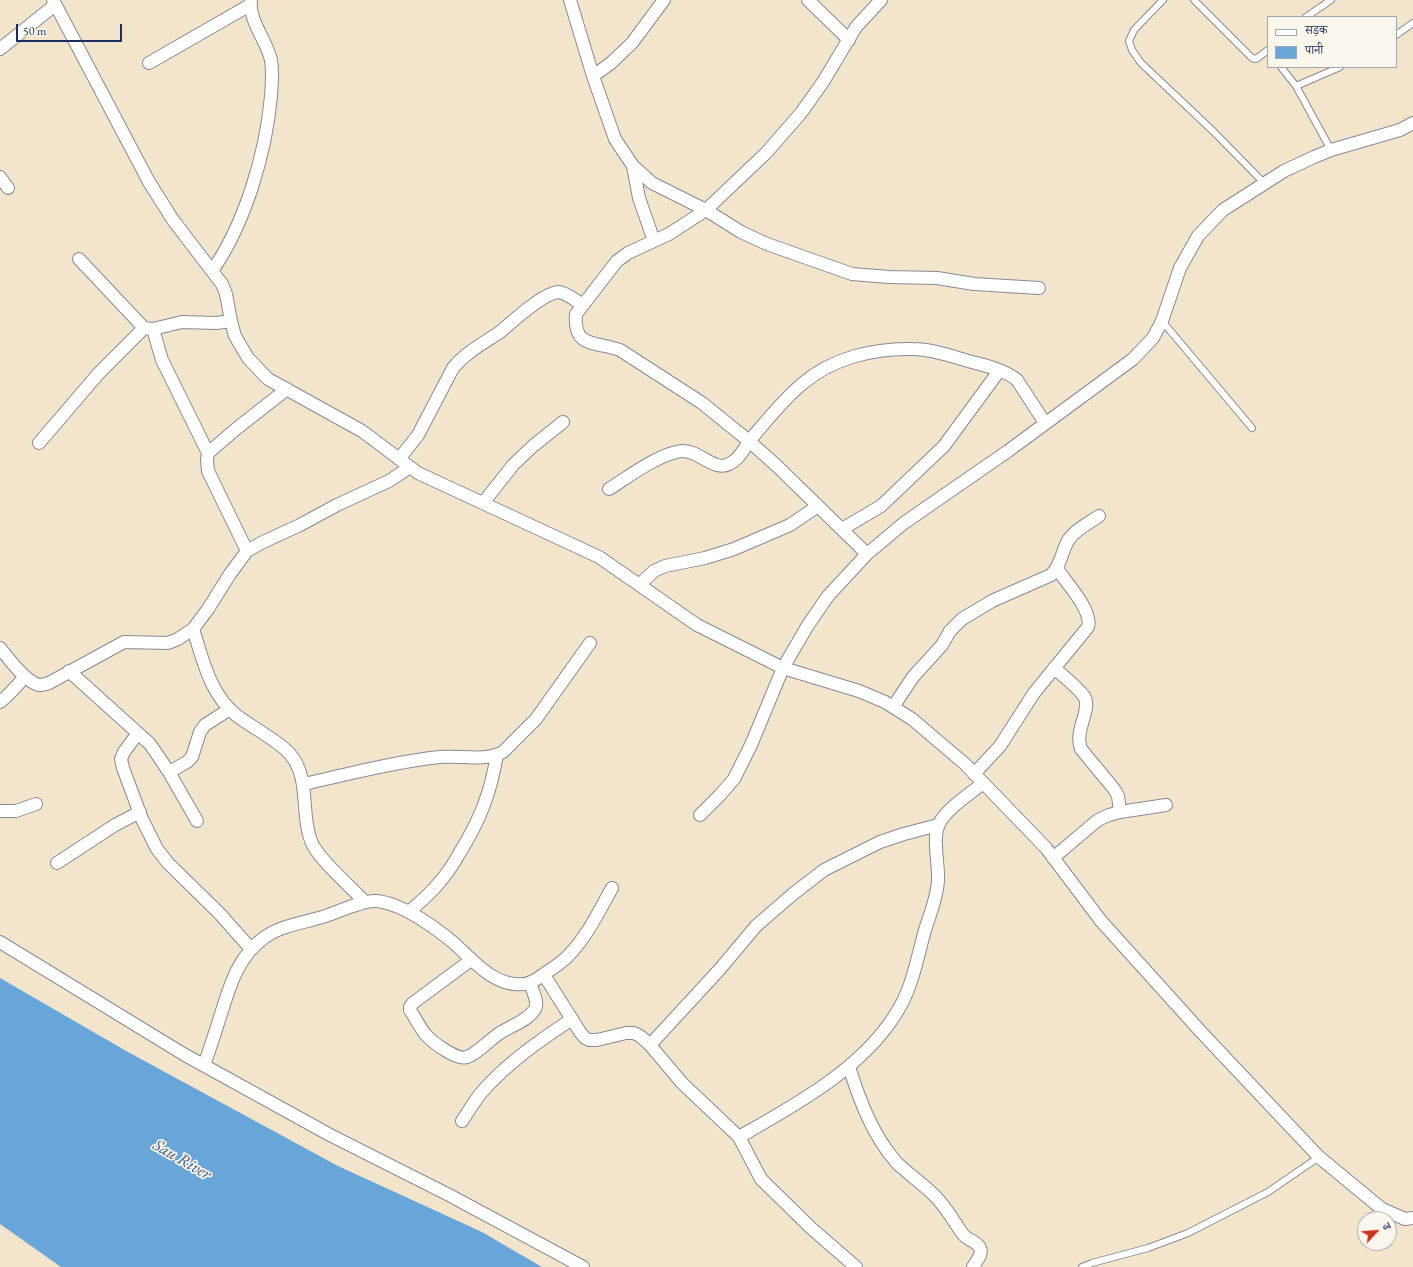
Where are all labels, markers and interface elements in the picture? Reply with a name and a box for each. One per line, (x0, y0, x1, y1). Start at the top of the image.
scale bar (18, 16, 124, 42)
legend (1267, 16, 1397, 68)
text: सड़क (1305, 22, 1328, 38)
text: 50 m (23, 23, 46, 39)
text: पानी (1305, 42, 1323, 58)
water label: Sau River (149, 1135, 215, 1185)
north arrow (1357, 1211, 1397, 1251)
text: उ (1379, 1221, 1394, 1232)

